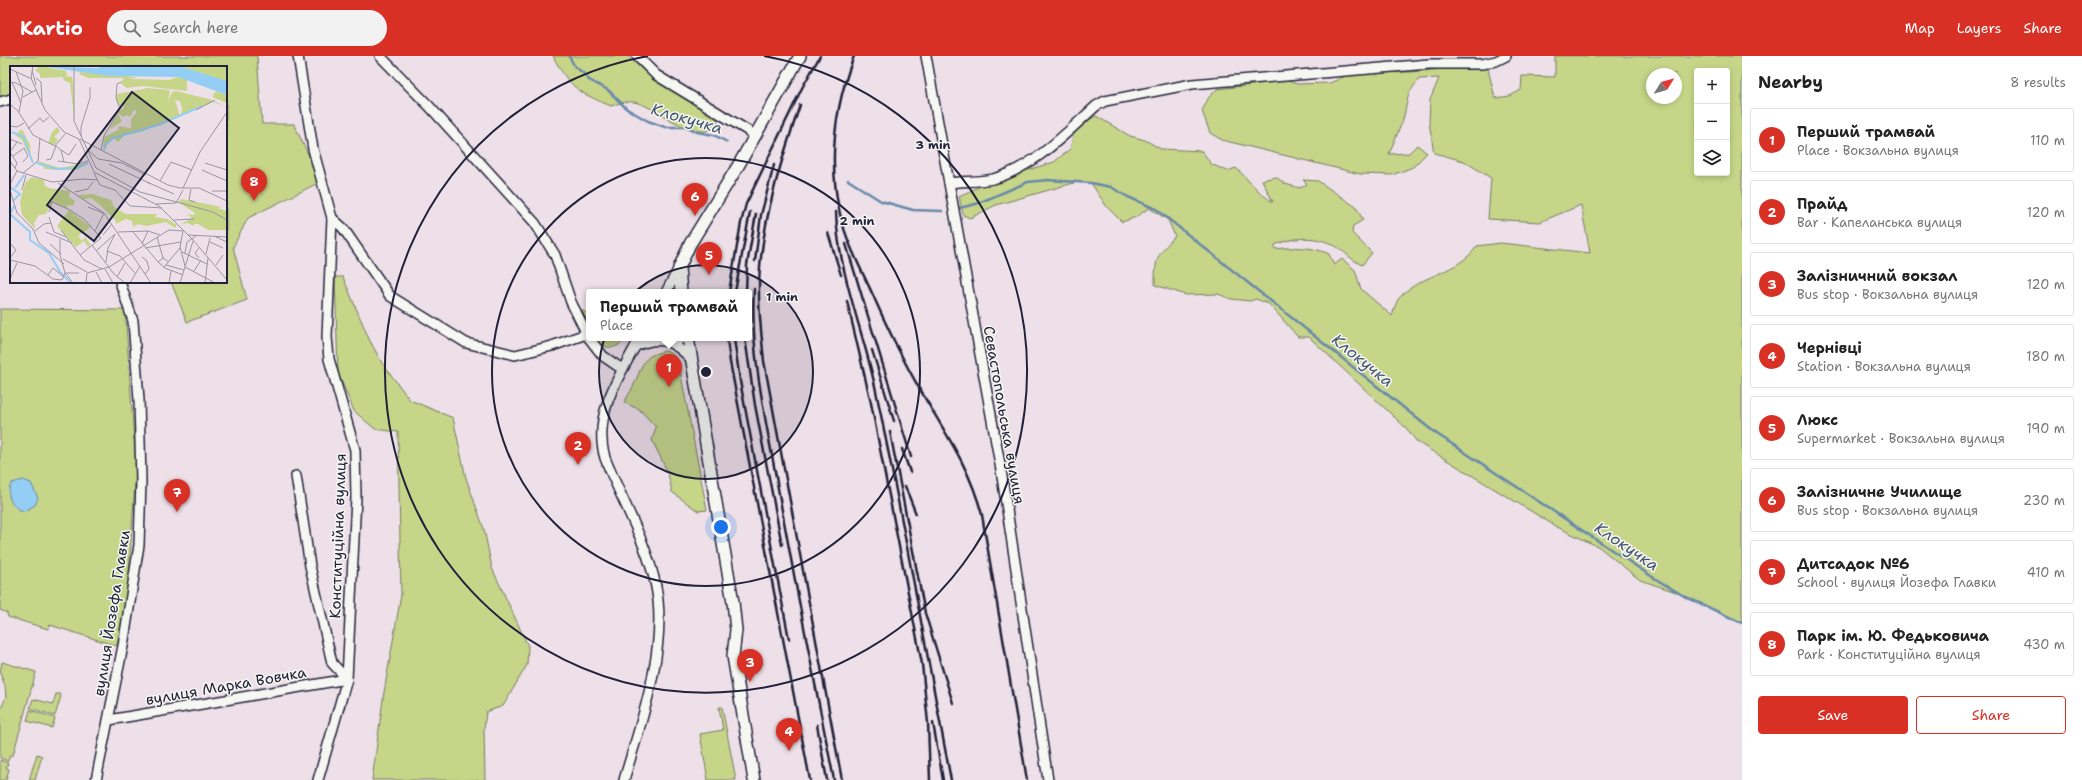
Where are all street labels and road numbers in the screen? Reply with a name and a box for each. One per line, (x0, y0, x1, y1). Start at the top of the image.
street label: Севастопольська вулиця (978, 324, 1030, 506)
street label: Конституційна вулиця (325, 453, 351, 619)
street label: вулиця Йозефа Главки (88, 528, 135, 698)
street label: вулиця Марка Вовчка (144, 662, 309, 710)

